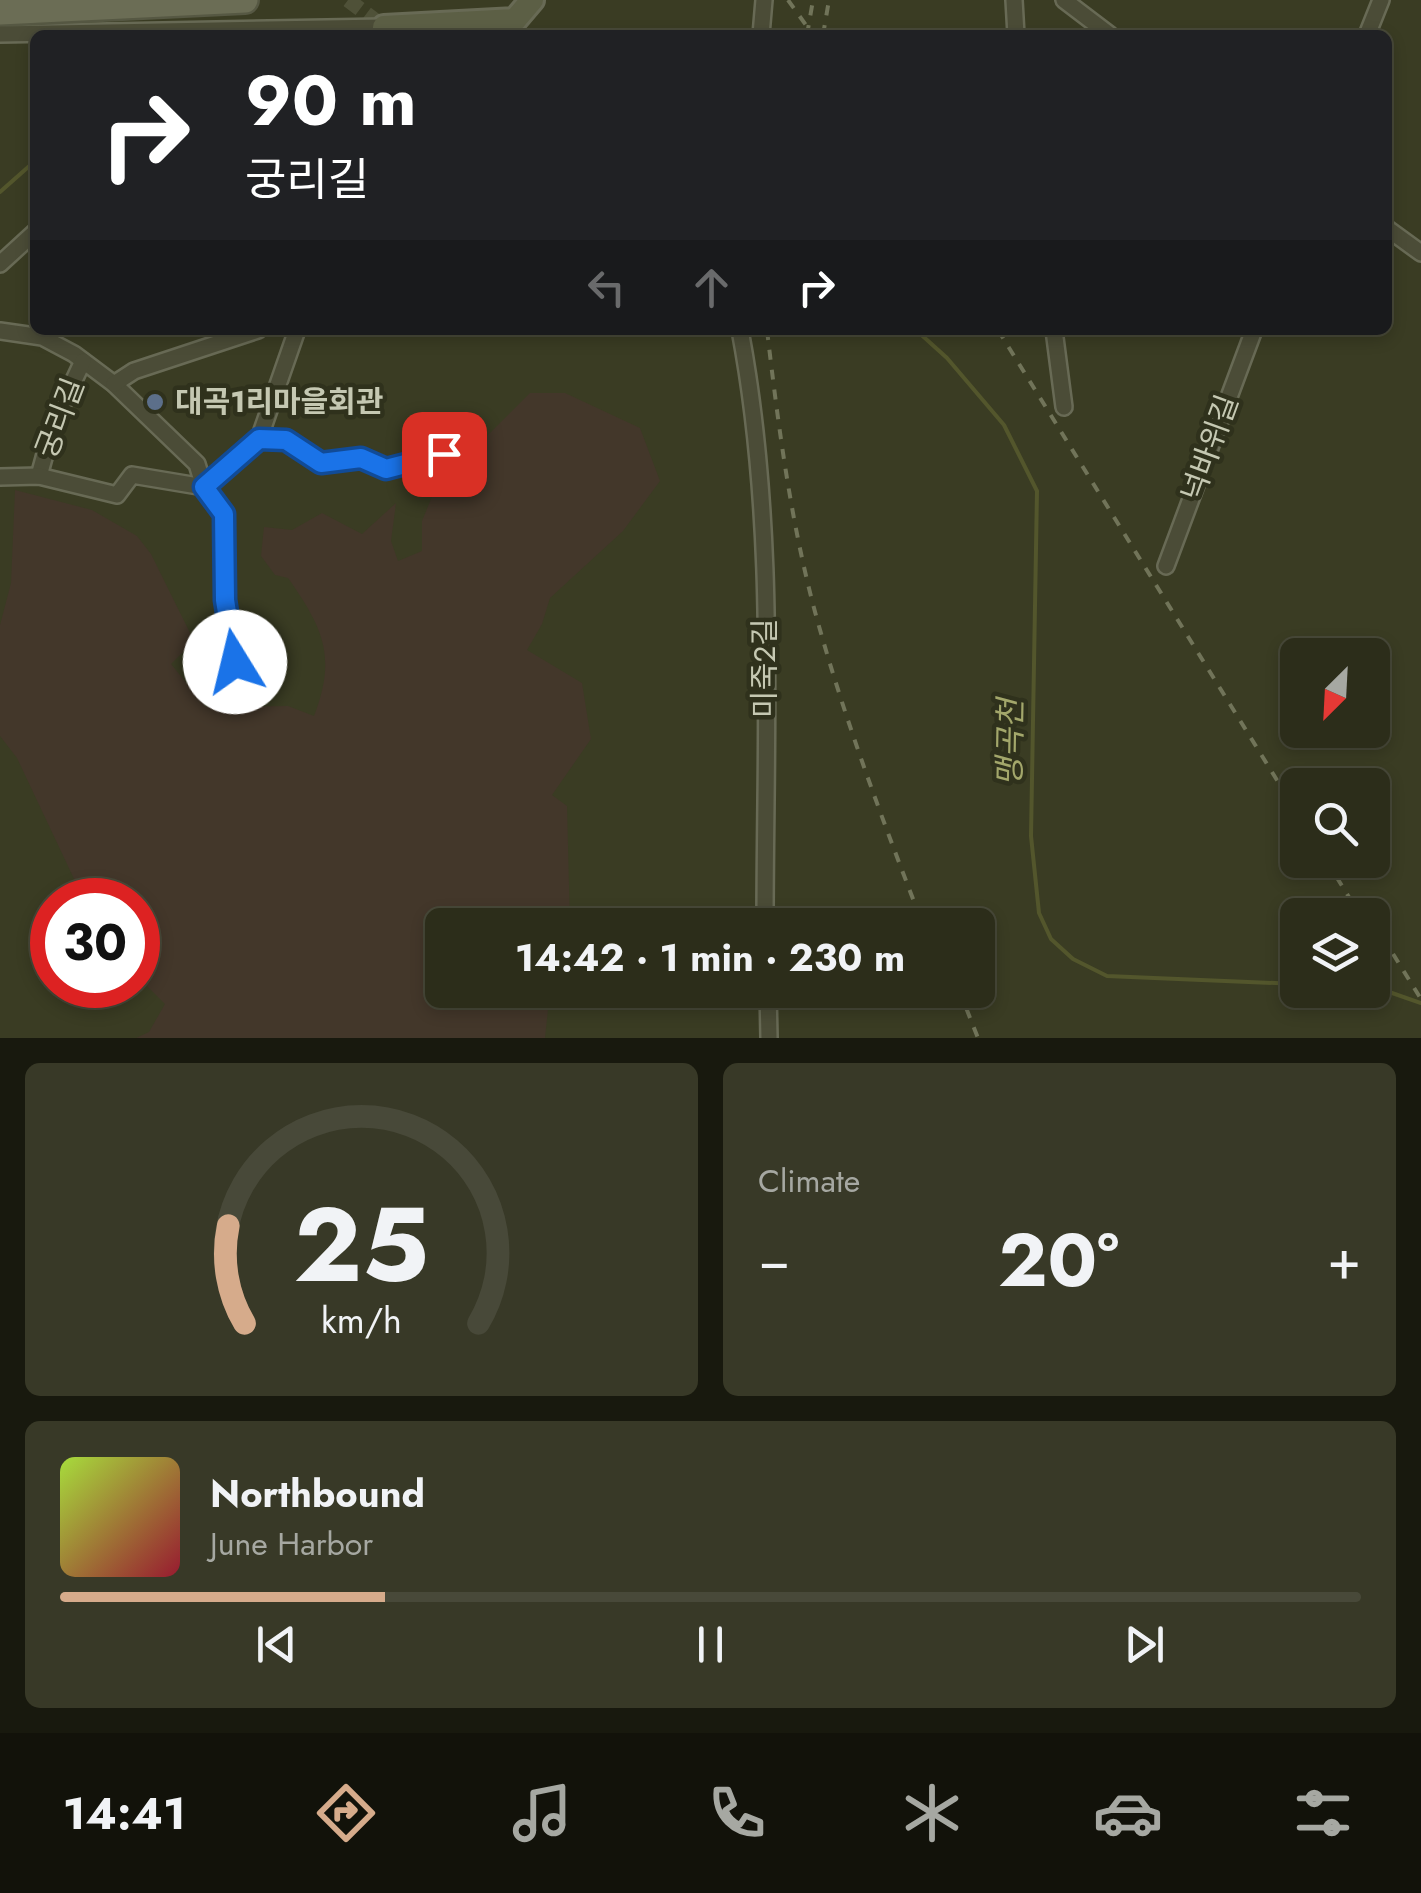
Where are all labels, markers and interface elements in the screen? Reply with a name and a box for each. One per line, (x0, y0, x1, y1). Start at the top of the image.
text: 90 m (245, 50, 417, 151)
icon: right (80, 70, 210, 200)
text: 궁리길 (245, 147, 369, 212)
icon: left (579, 260, 634, 315)
icon: ahead (684, 260, 739, 315)
icon: right (789, 260, 844, 315)
street label: 궁리길 (25, 371, 94, 464)
place label: 대곡1리마을회관 (175, 380, 383, 423)
street label: 넉바위길 (1170, 389, 1249, 507)
marker: 대곡1리마을회관 (144, 391, 166, 413)
pin (402, 412, 487, 497)
icon: arrive (417, 427, 472, 482)
position arrow (183, 610, 287, 714)
street label: 미죽2길 (743, 618, 786, 718)
north arrow (1280, 638, 1390, 748)
map controls (1280, 638, 1390, 1008)
water label: 맹곡천 (986, 695, 1034, 788)
button: search (1280, 768, 1390, 878)
speed limit sign: 30 (30, 878, 160, 1008)
button: layers (1280, 898, 1390, 1008)
text: 14:42 · 1 min · 230 m (515, 930, 905, 985)
text: Climate (758, 1158, 860, 1204)
text: 25 (294, 1170, 429, 1320)
text: 20° (998, 1206, 1119, 1314)
text: − (758, 1220, 790, 1300)
text: + (1327, 1220, 1361, 1300)
text: km/h (321, 1295, 402, 1346)
text: Northbound (210, 1466, 425, 1521)
text: June Harbor (210, 1521, 373, 1567)
icon: previous (249, 1617, 304, 1672)
icon: pause (683, 1617, 738, 1672)
icon: next (1117, 1617, 1172, 1672)
icon: directions (311, 1778, 381, 1848)
icon: music (507, 1778, 577, 1848)
icon: phone (702, 1778, 772, 1848)
icon: climate (897, 1778, 967, 1848)
icon: car (1093, 1778, 1163, 1848)
icon: filters (1288, 1778, 1358, 1848)
text: 14:41 (63, 1781, 186, 1846)

